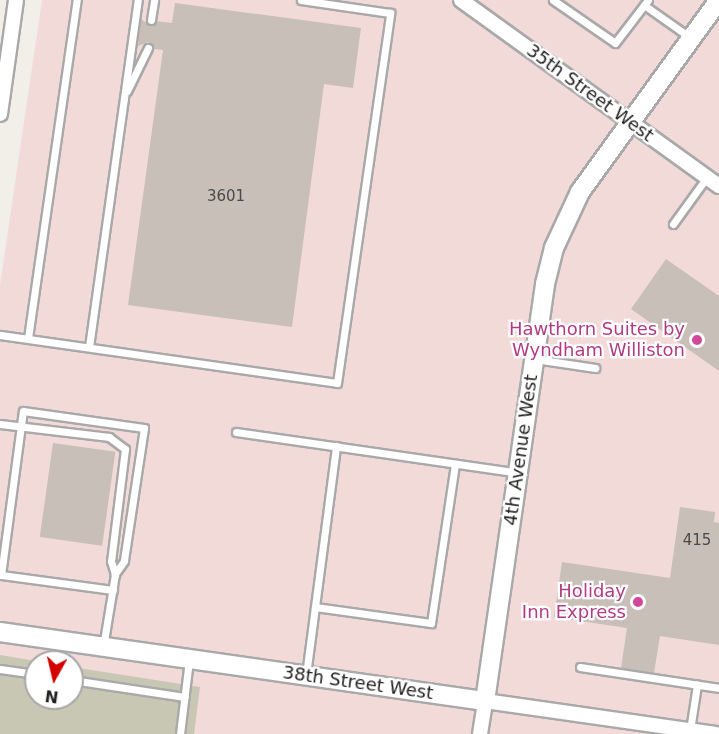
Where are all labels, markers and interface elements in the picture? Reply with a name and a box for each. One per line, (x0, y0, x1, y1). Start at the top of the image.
street label: 35th Street West (522, 40, 658, 146)
house number: 3601 (207, 188, 245, 206)
place label: Hawthorn Suites by Wyndham Williston (509, 319, 685, 362)
marker: Hawthorn Suites by Wyndham Williston (690, 333, 704, 347)
street label: 4th Avenue West (500, 373, 542, 527)
house number: 415 (683, 532, 711, 550)
place label: Holiday Inn Express (522, 581, 626, 624)
marker: Holiday Inn Express (631, 595, 645, 609)
north arrow (24, 650, 84, 710)
street label: 38th Street West (281, 662, 435, 704)
text: N (44, 686, 60, 707)

